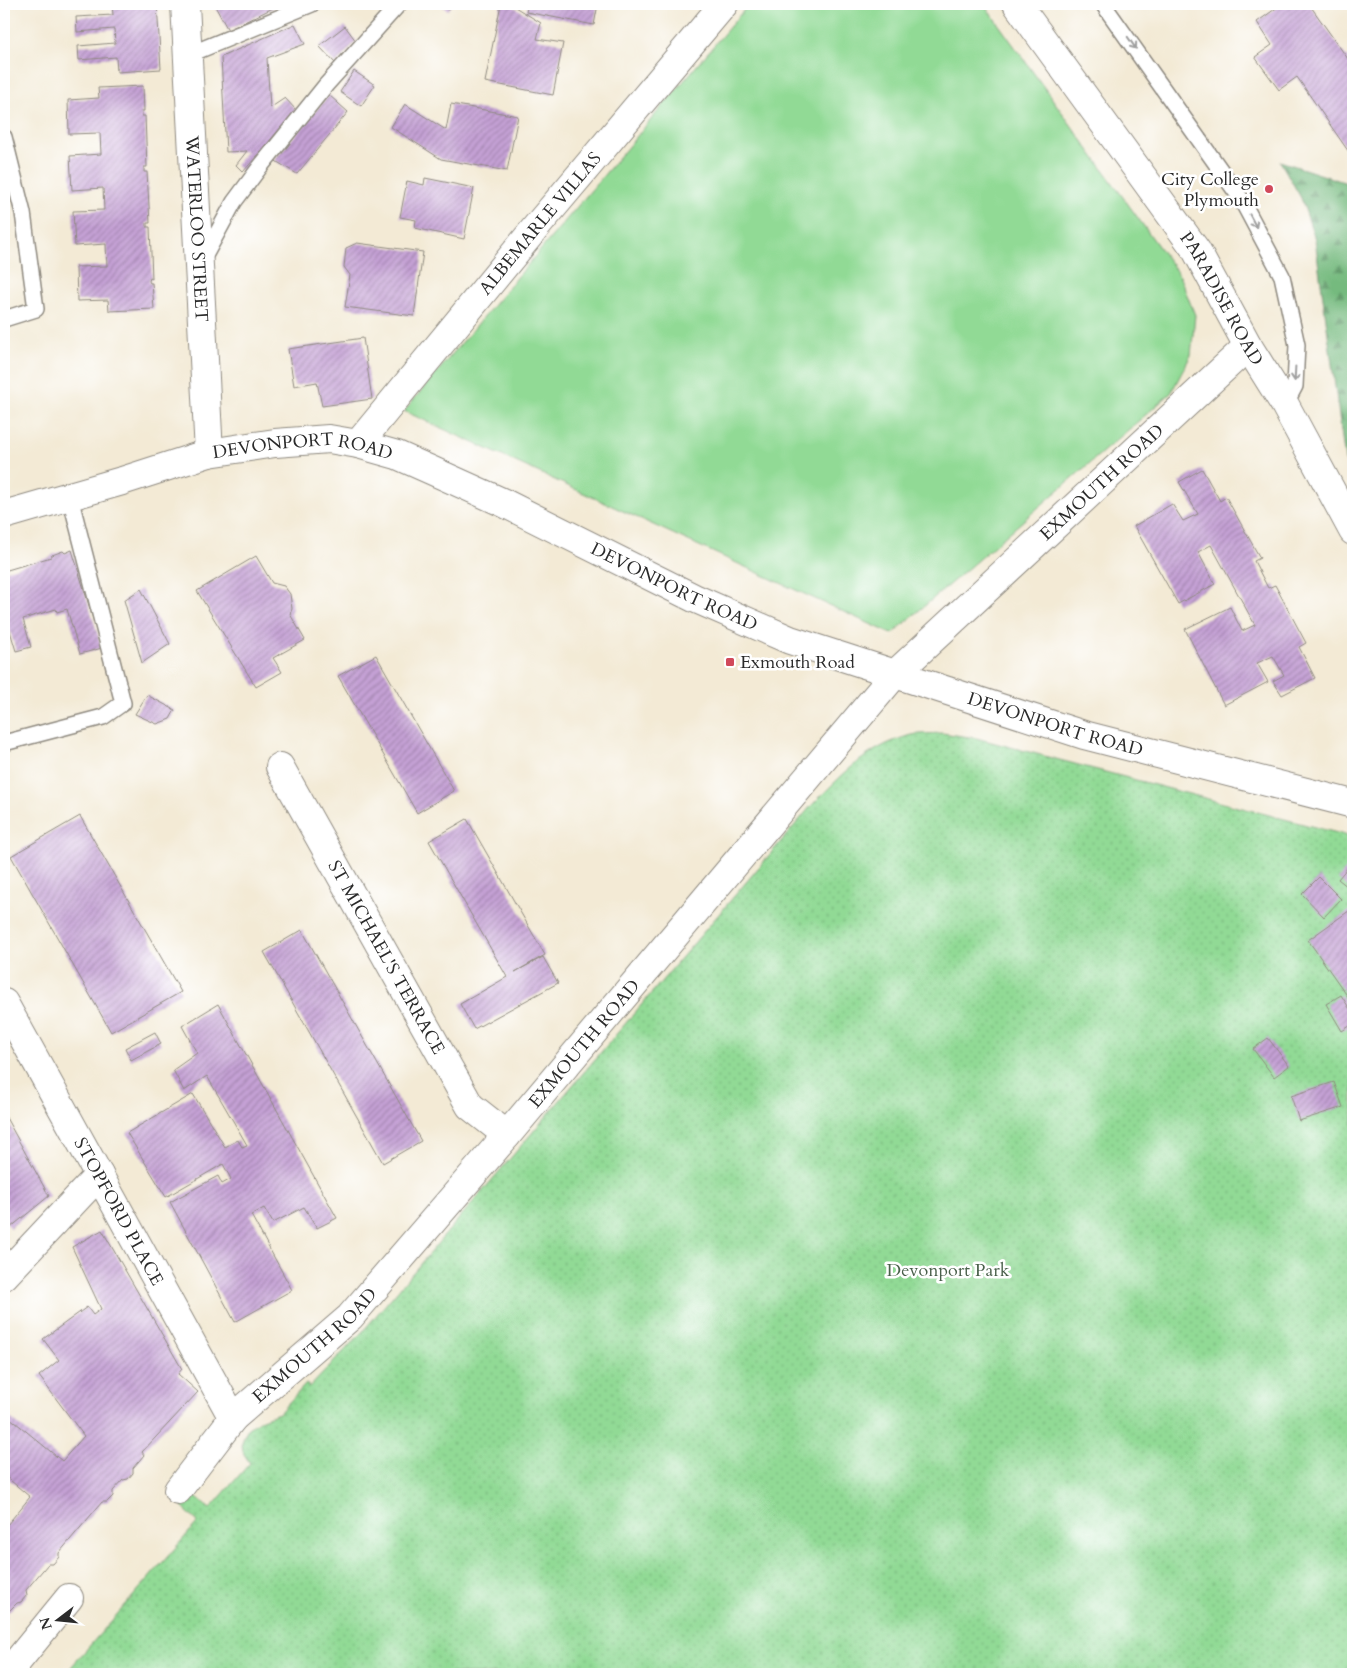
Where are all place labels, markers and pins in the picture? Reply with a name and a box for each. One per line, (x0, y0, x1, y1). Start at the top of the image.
place label: City College Plymouth (1161, 167, 1259, 213)
marker: City College Plymouth (1263, 183, 1275, 195)
place label: Exmouth Road (740, 650, 855, 675)
marker: Exmouth Road (724, 656, 736, 668)

